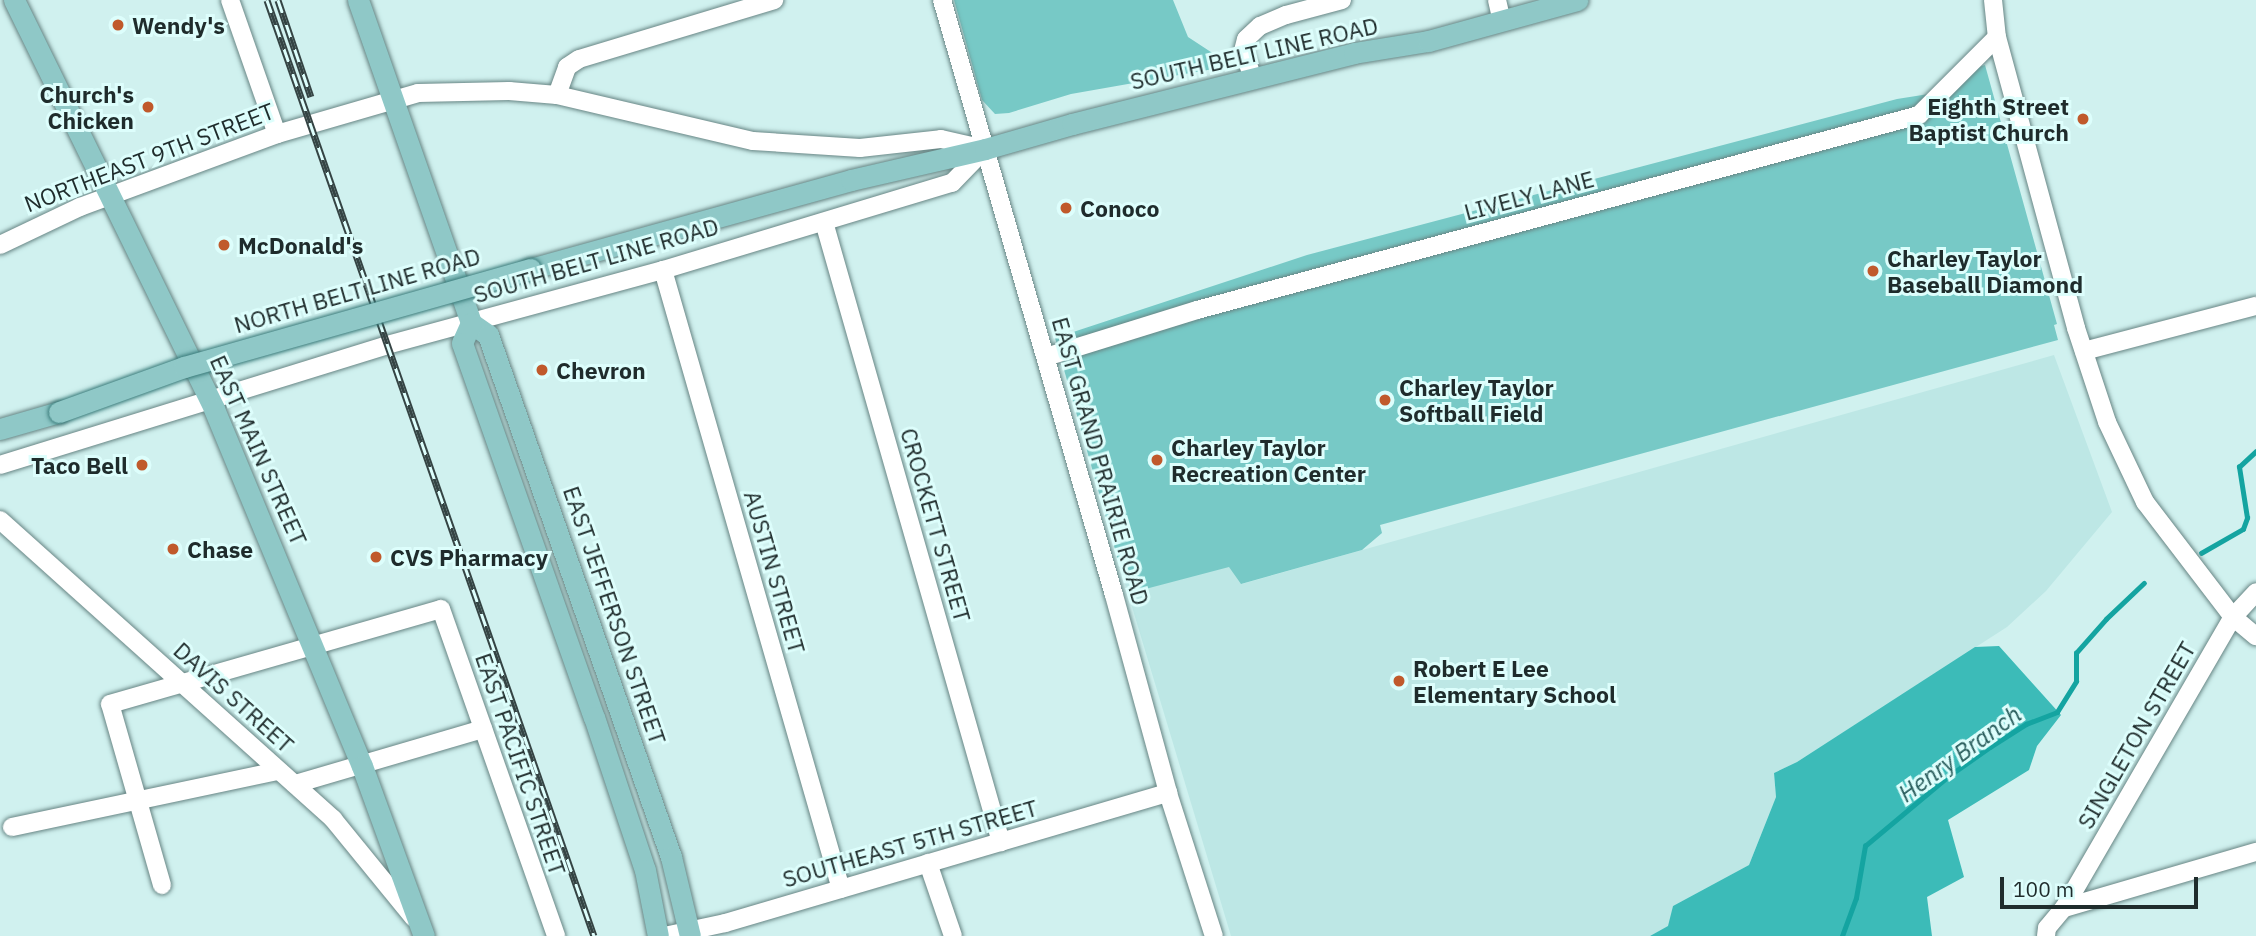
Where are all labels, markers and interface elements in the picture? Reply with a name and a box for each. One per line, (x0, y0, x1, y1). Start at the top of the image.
place label: Wendy's (132, 11, 225, 39)
street label: SOUTH BELT LINE ROAD (1127, 11, 1381, 95)
marker: Wendy's (110, 17, 126, 33)
place label: Church's Chicken (39, 80, 134, 134)
place label: Eighth Street Baptist Church (1909, 92, 2069, 146)
street label: NORTHEAST 9TH STREET (20, 97, 278, 217)
marker: Church's Chicken (140, 99, 156, 115)
marker: Eighth Street Baptist Church (2075, 111, 2091, 127)
street label: LIVELY LANE (1461, 164, 1597, 226)
place label: Conoco (1080, 194, 1159, 222)
marker: Conoco (1058, 200, 1074, 216)
street label: SOUTH BELT LINE ROAD (470, 212, 722, 308)
place label: McDonald's (238, 231, 363, 259)
marker: McDonald's (216, 237, 232, 253)
street label: NORTH BELT LINE ROAD (231, 242, 483, 338)
place label: Charley Taylor Baseball Diamond (1887, 244, 2083, 298)
marker: Charley Taylor Baseball Diamond (1865, 263, 1881, 279)
street label: EAST GRAND PRAIRIE ROAD (1047, 314, 1155, 608)
street label: EAST MAIN STREET (205, 351, 313, 549)
place label: Chevron (556, 356, 646, 384)
marker: Chevron (534, 362, 550, 378)
place label: Charley Taylor Softball Field (1399, 373, 1554, 427)
marker: Charley Taylor Softball Field (1377, 392, 1393, 408)
street label: CROCKETT STREET (895, 425, 977, 625)
place label: Charley Taylor Recreation Center (1171, 433, 1366, 487)
place label: Taco Bell (31, 451, 128, 479)
marker: Charley Taylor Recreation Center (1149, 452, 1165, 468)
marker: Taco Bell (134, 457, 150, 473)
street label: EAST JEFFERSON STREET (558, 482, 672, 748)
street label: AUSTIN STREET (739, 487, 811, 657)
place label: Chase (187, 535, 253, 563)
marker: Chase (165, 541, 181, 557)
place label: CVS Pharmacy (390, 543, 548, 571)
marker: CVS Pharmacy (368, 549, 384, 565)
street label: DAVIS STREET (168, 636, 300, 758)
street label: SINGLETON STREET (2071, 637, 2201, 833)
street label: EAST PACIFIC STREET (470, 649, 572, 879)
place label: Robert E Lee Elementary School (1413, 654, 1616, 708)
marker: Robert E Lee Elementary School (1391, 673, 1407, 689)
water label: Henry Branch (1893, 700, 2027, 808)
street label: SOUTHEAST 5TH STREET (779, 793, 1041, 893)
scale bar (2004, 862, 2202, 906)
text: 100 m (2013, 875, 2074, 903)

